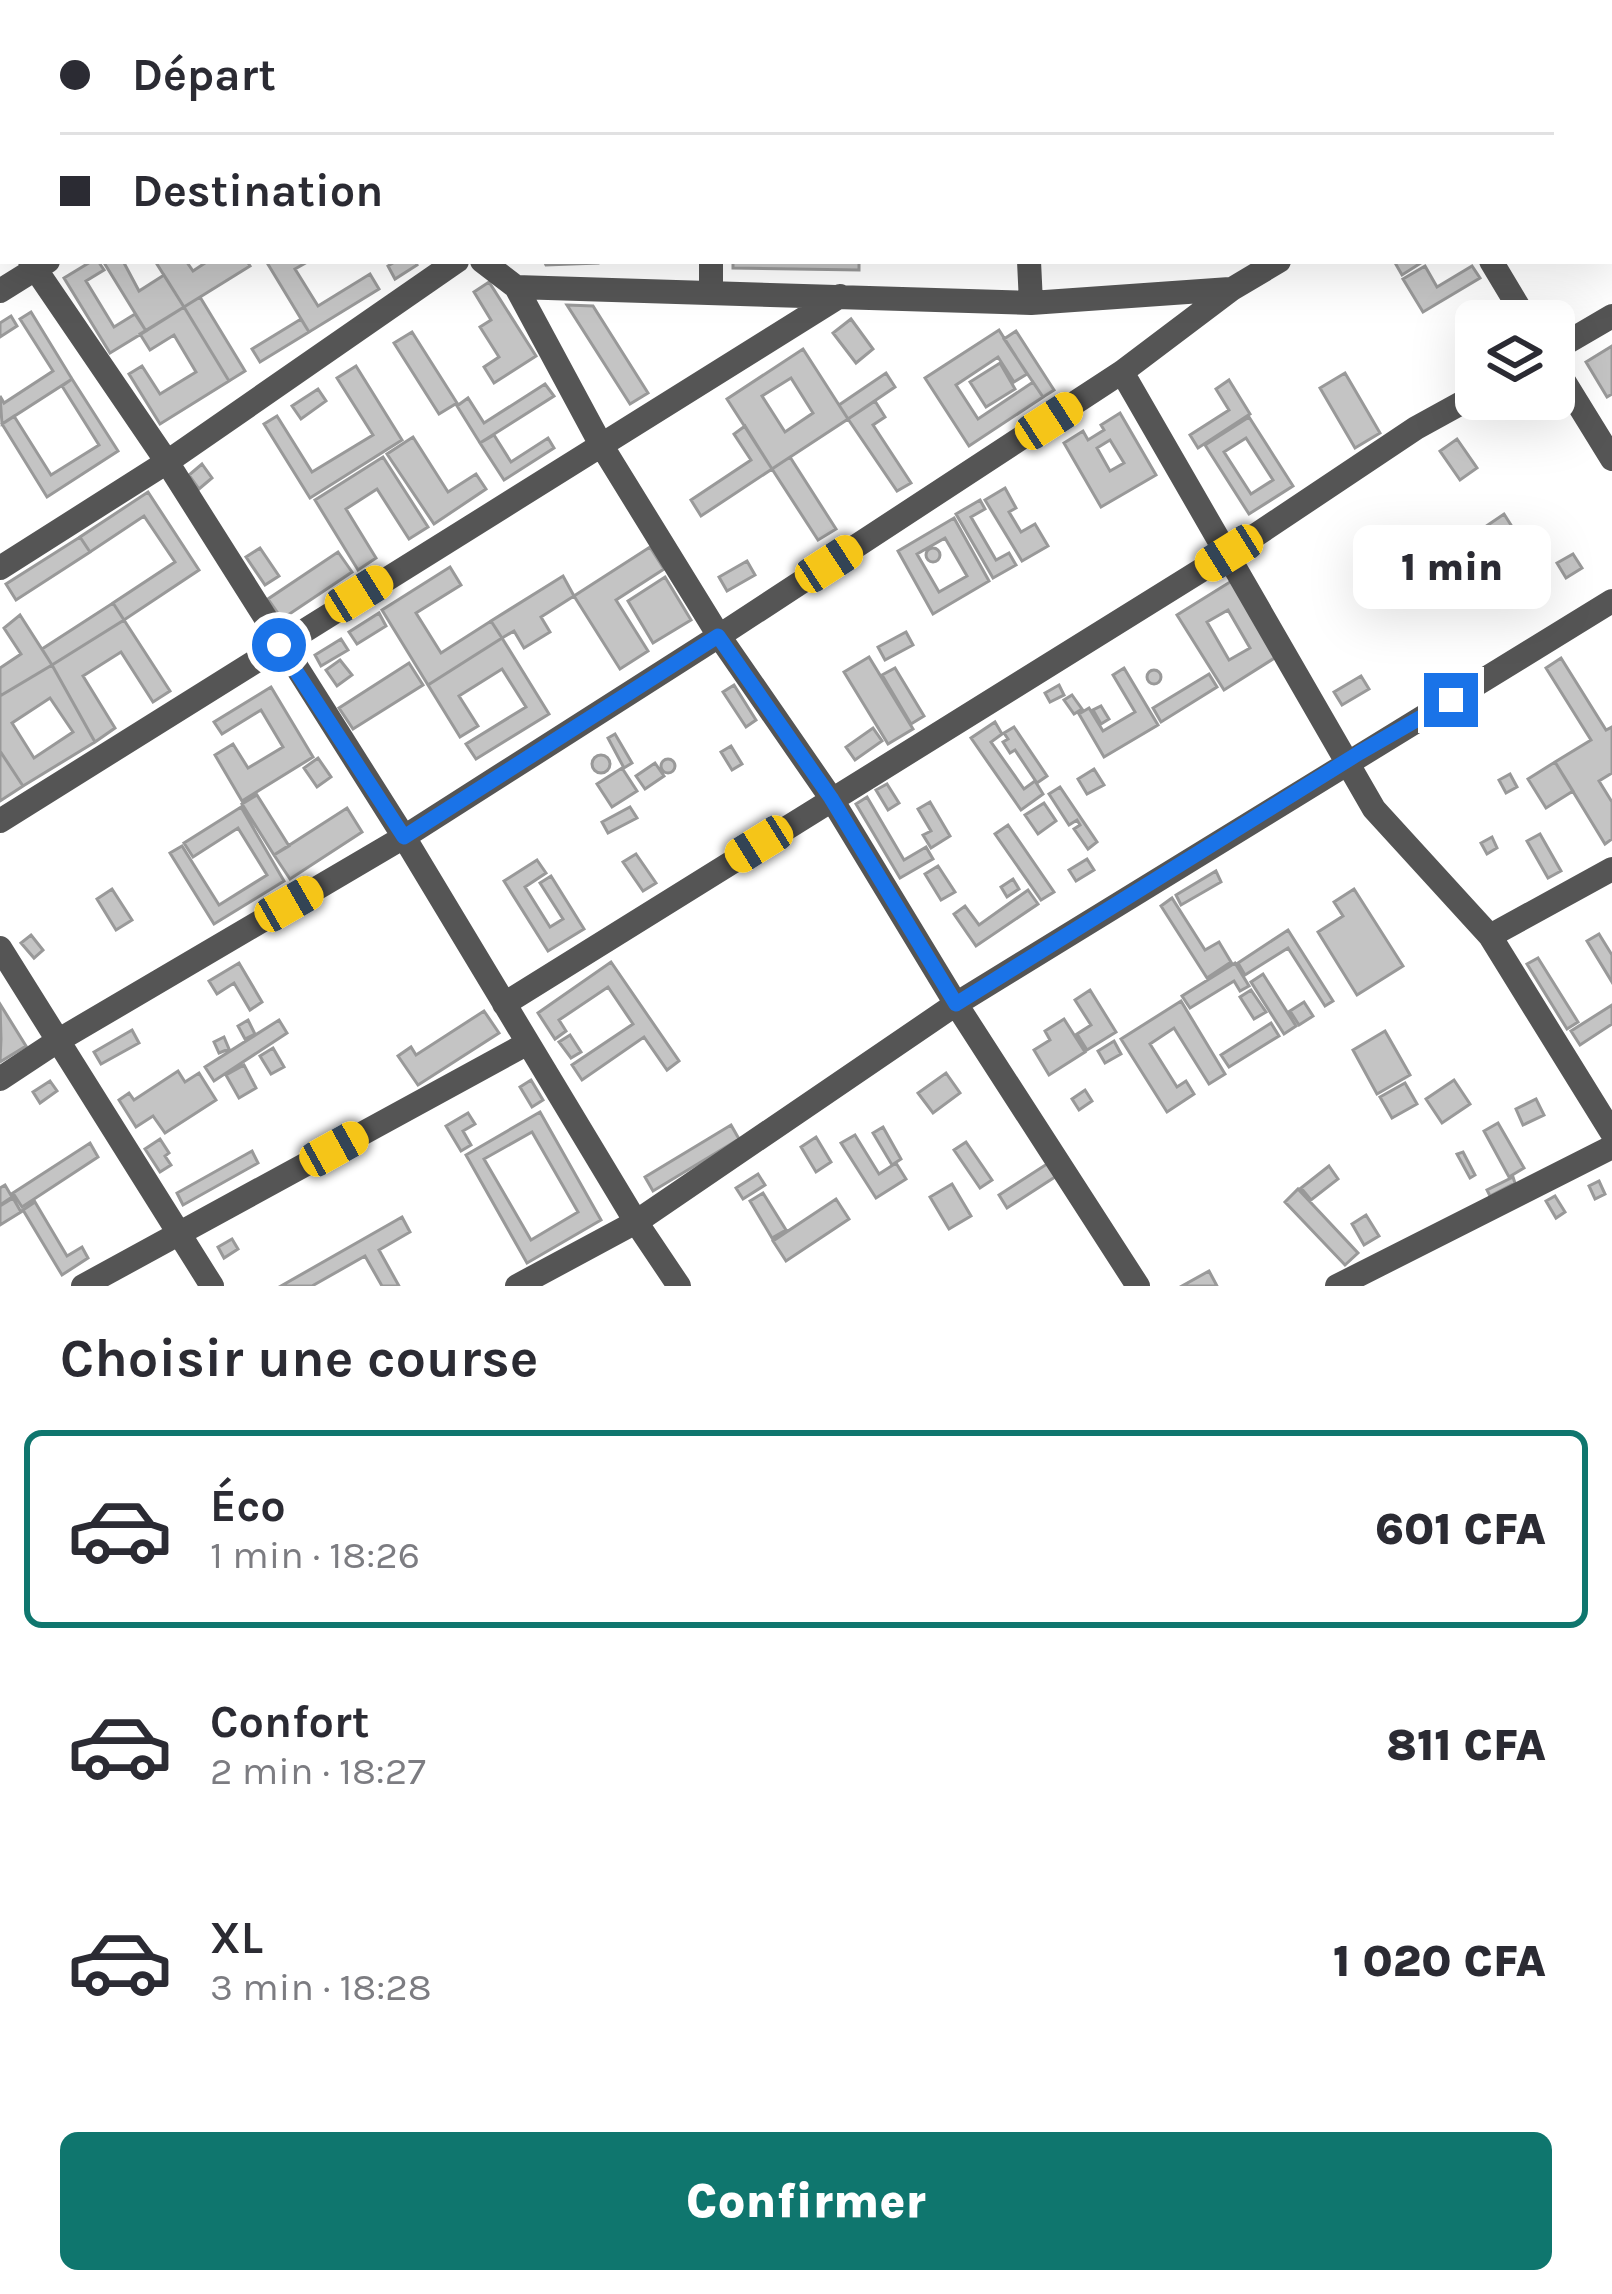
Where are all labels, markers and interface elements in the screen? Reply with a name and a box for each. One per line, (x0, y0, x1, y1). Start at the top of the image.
text: Départ (132, 49, 276, 101)
text: Destination (132, 165, 383, 217)
map controls (1455, 300, 1575, 420)
button: layers (1455, 300, 1575, 420)
car (1009, 386, 1089, 456)
car (1189, 519, 1269, 587)
callout: 1 min (1352, 526, 1550, 610)
car (789, 529, 869, 599)
text: 1 min (1401, 544, 1503, 590)
car (319, 560, 399, 628)
route start (252, 618, 306, 672)
route end (1424, 673, 1478, 727)
car (719, 810, 799, 878)
car (249, 870, 329, 938)
car (294, 1116, 374, 1182)
text: Choisir une course (60, 1326, 538, 1390)
icon: car (66, 1475, 174, 1583)
text: Éco (210, 1480, 286, 1532)
text: 601 CFA (1375, 1503, 1546, 1555)
text: 1 min · 18:26 (210, 1532, 420, 1578)
icon: car (66, 1691, 174, 1799)
text: Confort (210, 1696, 369, 1748)
text: 811 CFA (1386, 1719, 1546, 1771)
text: 2 min · 18:27 (210, 1748, 426, 1794)
icon: car (66, 1907, 174, 2015)
text: XL (210, 1912, 263, 1964)
text: 1 020 CFA (1333, 1935, 1546, 1987)
text: 3 min · 18:28 (210, 1964, 432, 2010)
button: Confirmer (60, 2132, 1552, 2270)

